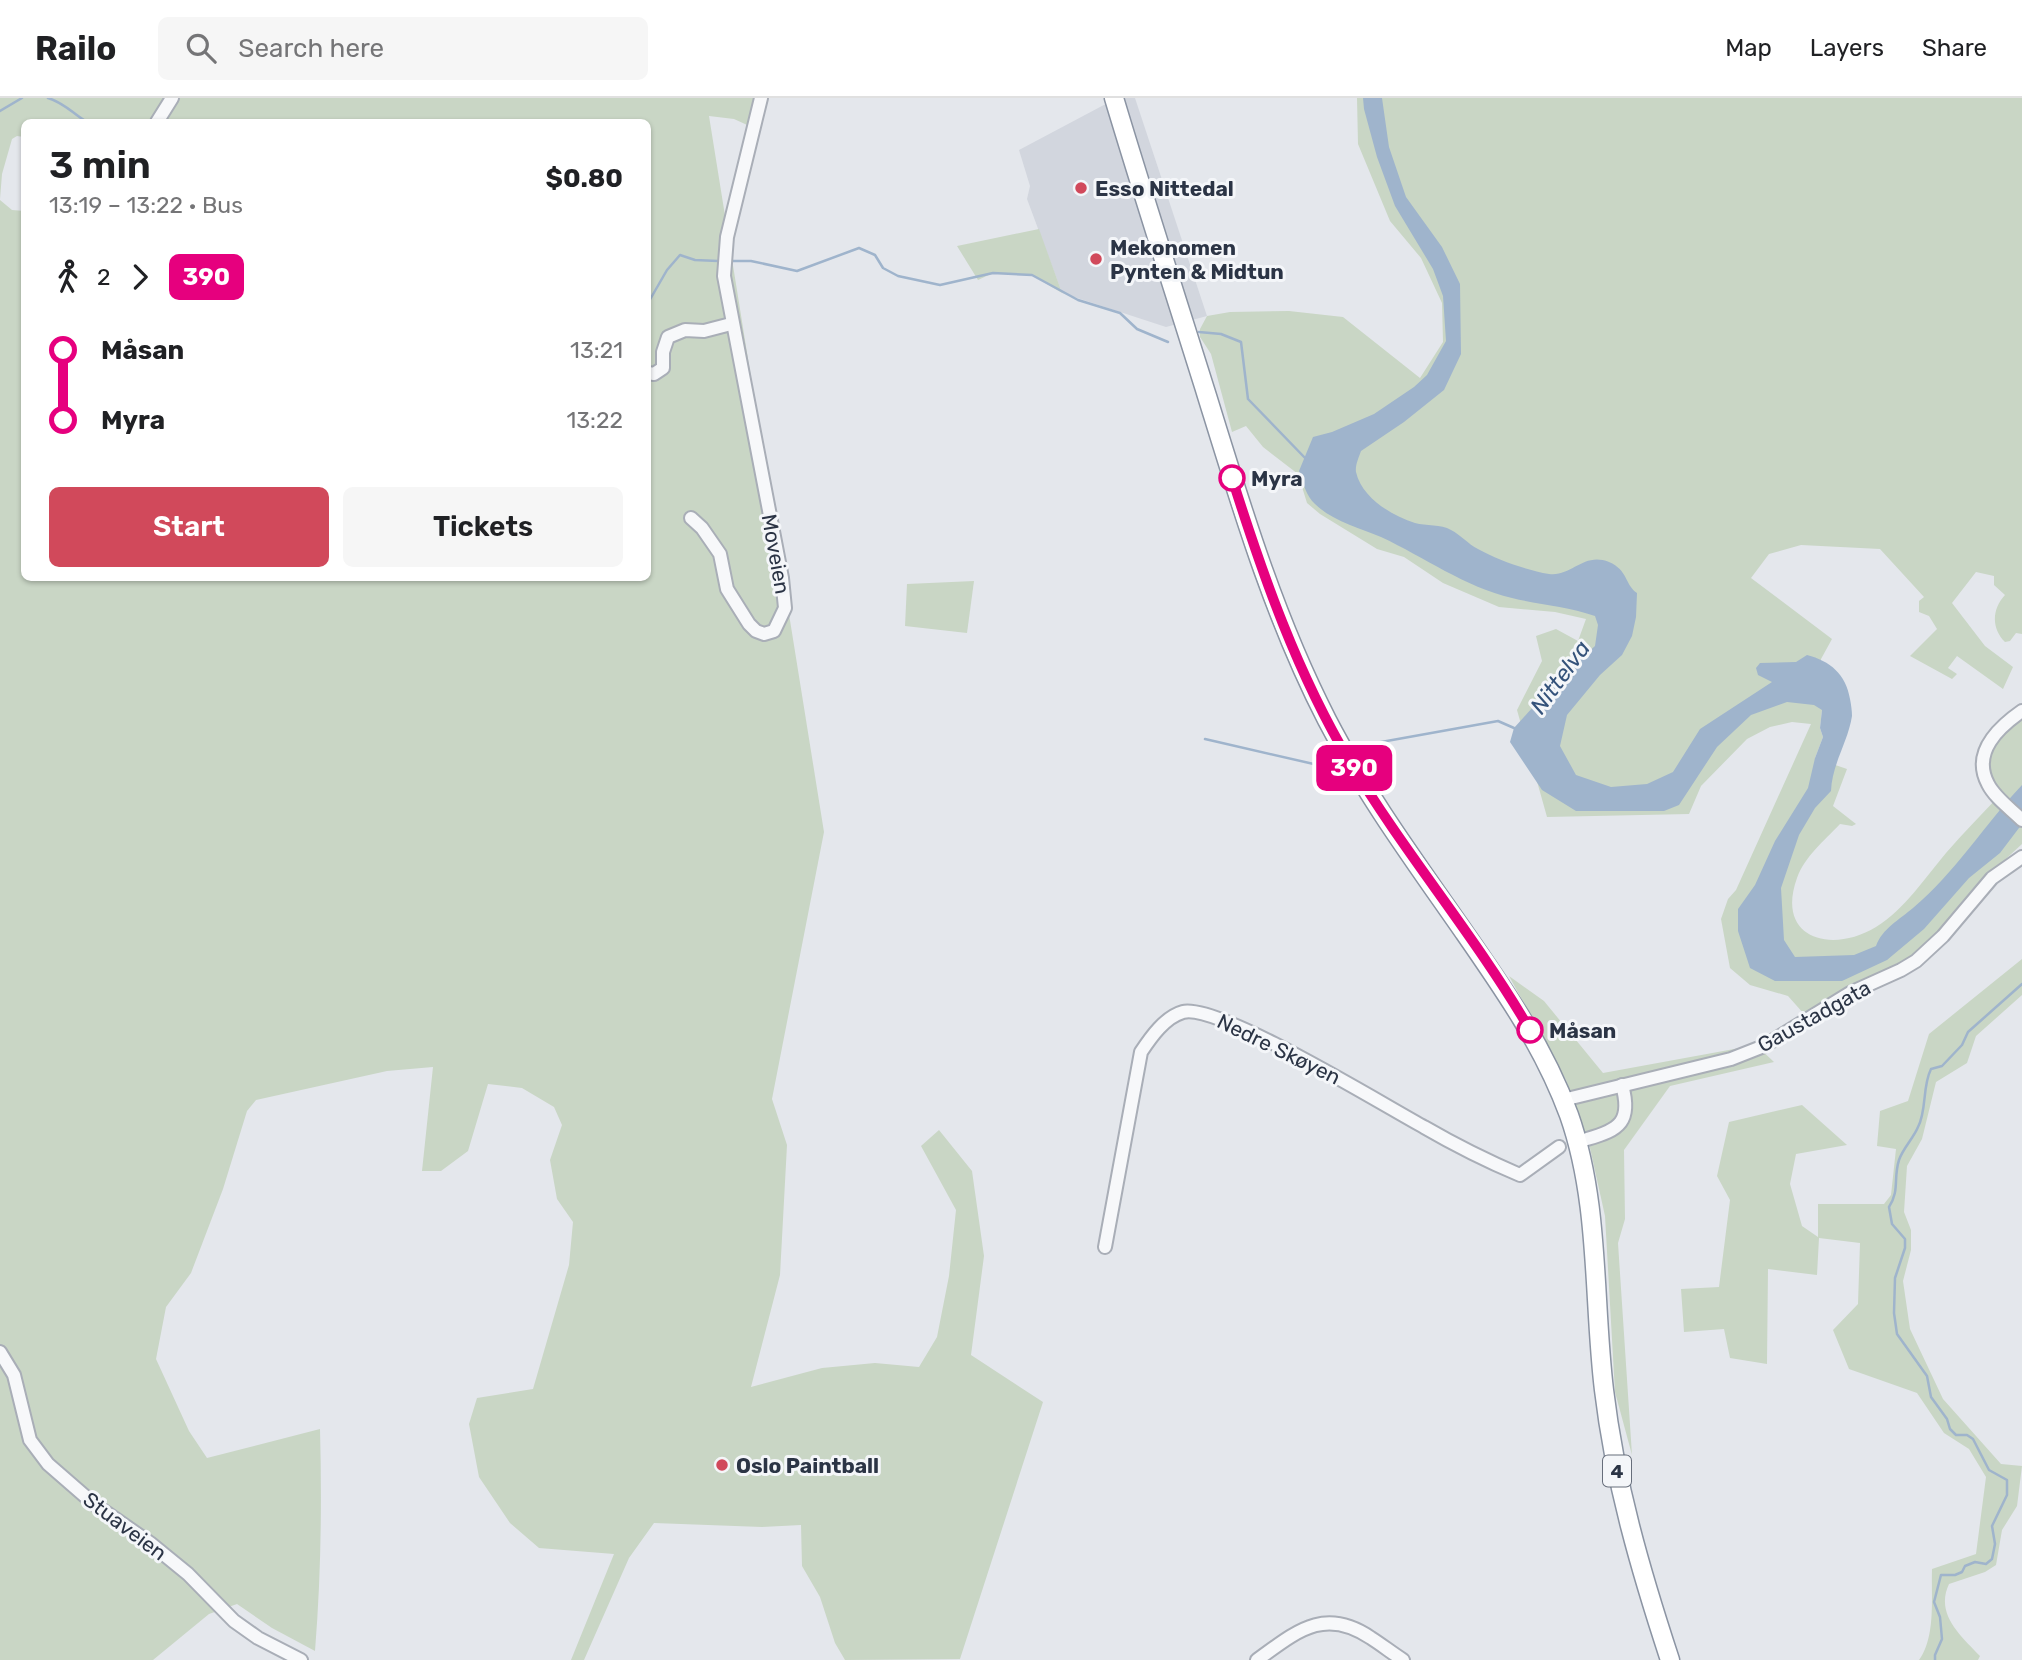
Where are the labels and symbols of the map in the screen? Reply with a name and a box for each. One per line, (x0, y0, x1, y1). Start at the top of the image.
place label: Esso Nittedal (1095, 176, 1234, 201)
marker: Esso Nittedal (1073, 180, 1089, 196)
place label: Mekonomen Pynten & Midtun (1110, 235, 1284, 284)
marker: Mekonomen Pynten & Midtun (1088, 251, 1104, 267)
marker: Myra (1219, 465, 1245, 491)
place label: Myra (1251, 466, 1303, 491)
street label: Moveien (757, 512, 795, 596)
water label: Nittelva (1524, 635, 1596, 719)
line badge: 390 (1314, 745, 1394, 791)
street label: Gaustadgata (1753, 975, 1875, 1057)
street label: Nedre Skøyen (1213, 1008, 1345, 1090)
marker: Måsan (1517, 1017, 1543, 1043)
place label: Måsan (1549, 1018, 1616, 1043)
place label: Oslo Paintball (736, 1453, 879, 1478)
road number: 4 (1603, 1456, 1631, 1486)
marker: Oslo Paintball (714, 1457, 730, 1473)
street label: Stuaveien (78, 1487, 172, 1565)

